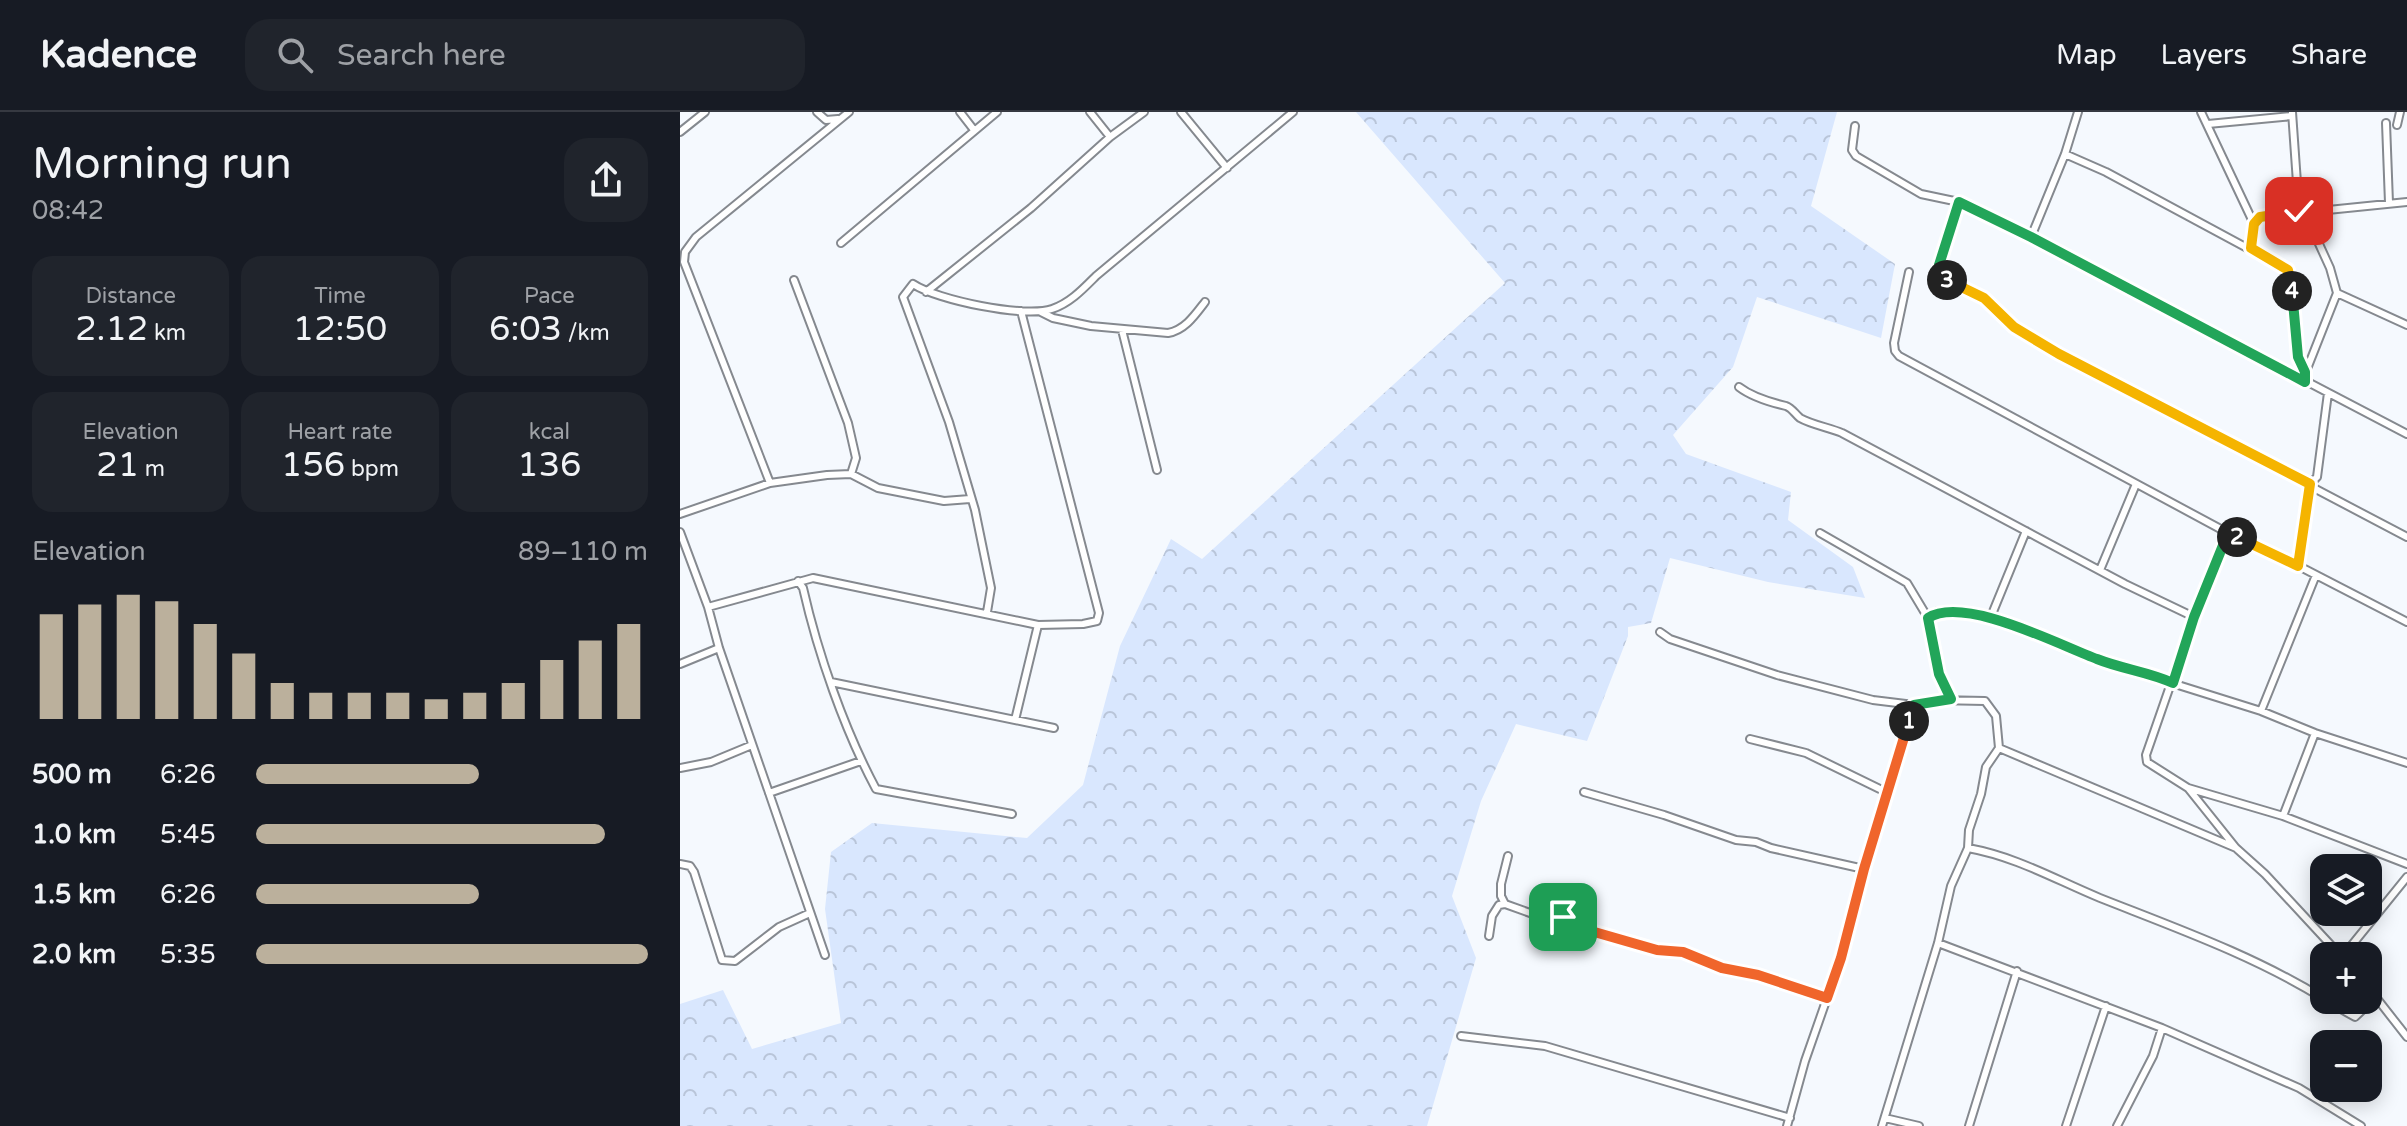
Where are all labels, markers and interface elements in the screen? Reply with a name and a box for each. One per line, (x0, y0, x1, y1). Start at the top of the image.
search box (245, 19, 805, 91)
text: Kadence (40, 32, 197, 78)
icon: search (273, 33, 317, 77)
text: Search here (337, 37, 506, 74)
text: Map (2056, 38, 2117, 72)
text: Layers (2161, 38, 2247, 72)
text: Share (2291, 38, 2367, 72)
text: Morning run (32, 138, 292, 191)
button: share (564, 138, 648, 222)
pin (2265, 177, 2333, 245)
icon: check (2277, 189, 2321, 233)
text: 08:42 (32, 195, 104, 226)
pin: 3 (1927, 260, 1967, 300)
text: 3 (1940, 267, 1954, 293)
pin: 4 (2272, 271, 2312, 311)
text: 4 (2285, 278, 2299, 304)
text: Distance (85, 283, 176, 309)
text: Time (314, 283, 366, 309)
text: Pace (524, 283, 575, 309)
text: 2.12 (75, 309, 148, 350)
text: 12:50 (293, 309, 387, 350)
text: 6:03 (489, 309, 562, 350)
text: km (148, 320, 186, 346)
text: /km (562, 320, 610, 346)
text: Elevation (83, 419, 179, 445)
text: Heart rate (288, 419, 392, 445)
text: kcal (529, 419, 570, 445)
text: 21 (96, 445, 139, 486)
text: 156 (281, 445, 345, 486)
text: 136 (517, 445, 581, 486)
text: m (139, 456, 165, 482)
text: bpm (345, 456, 399, 482)
pin: 2 (2217, 517, 2257, 557)
text: 2 (2230, 524, 2244, 550)
text: Elevation (32, 536, 146, 567)
text: 89–110 m (518, 536, 648, 567)
pin: 1 (1889, 701, 1929, 741)
text: 1 (1902, 708, 1916, 734)
text: 500 m (32, 759, 112, 790)
text: 6:26 (160, 759, 216, 790)
text: 1.0 km (32, 819, 116, 850)
text: 5:45 (160, 819, 216, 850)
map controls (2310, 854, 2382, 1102)
button: layers (2310, 854, 2382, 926)
text: 1.5 km (32, 879, 116, 910)
text: 6:26 (160, 879, 216, 910)
pin (1529, 883, 1597, 951)
icon: arrive (1541, 895, 1585, 939)
text: 2.0 km (32, 939, 116, 970)
text: 5:35 (160, 939, 216, 970)
button: + (2310, 942, 2382, 1014)
button: − (2310, 1030, 2382, 1102)

